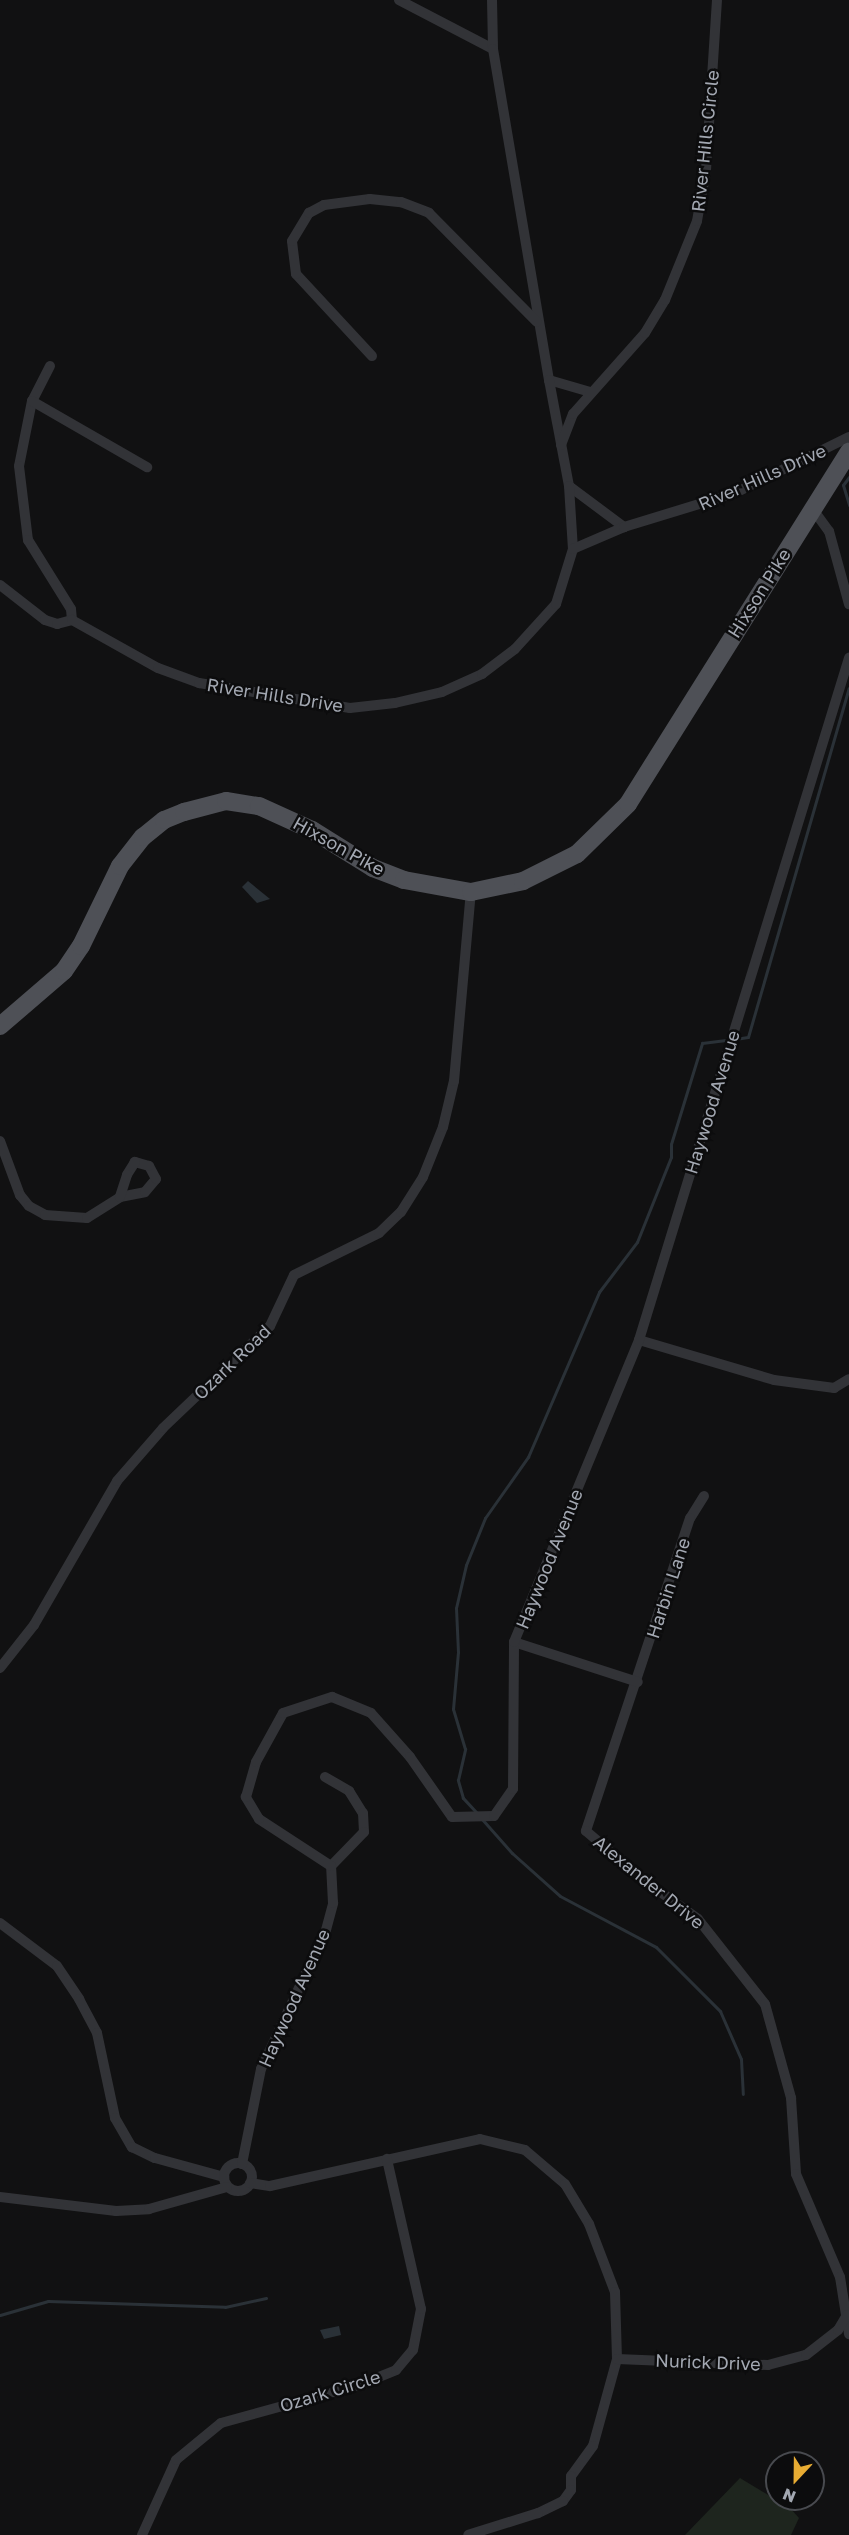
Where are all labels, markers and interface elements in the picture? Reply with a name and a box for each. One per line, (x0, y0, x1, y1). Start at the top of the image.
street label: River Hills Circle (687, 69, 723, 213)
street label: River Hills Drive (695, 439, 829, 515)
street label: Hixson Pike (723, 544, 795, 642)
street label: River Hills Drive (205, 674, 345, 716)
street label: Hixson Pike (290, 812, 388, 880)
street label: Haywood Avenue (680, 1028, 744, 1176)
street label: Ozark Road (189, 1320, 275, 1404)
street label: Haywood Avenue (511, 1486, 587, 1632)
street label: Harbin Lane (642, 1535, 694, 1641)
street label: Alexander Drive (589, 1831, 709, 1933)
street label: Haywood Avenue (254, 1926, 334, 2070)
street label: Nurick Drive (655, 2349, 761, 2375)
street label: Ozark Circle (277, 2365, 383, 2417)
north arrow (765, 2451, 825, 2511)
text: N (780, 2484, 798, 2507)

